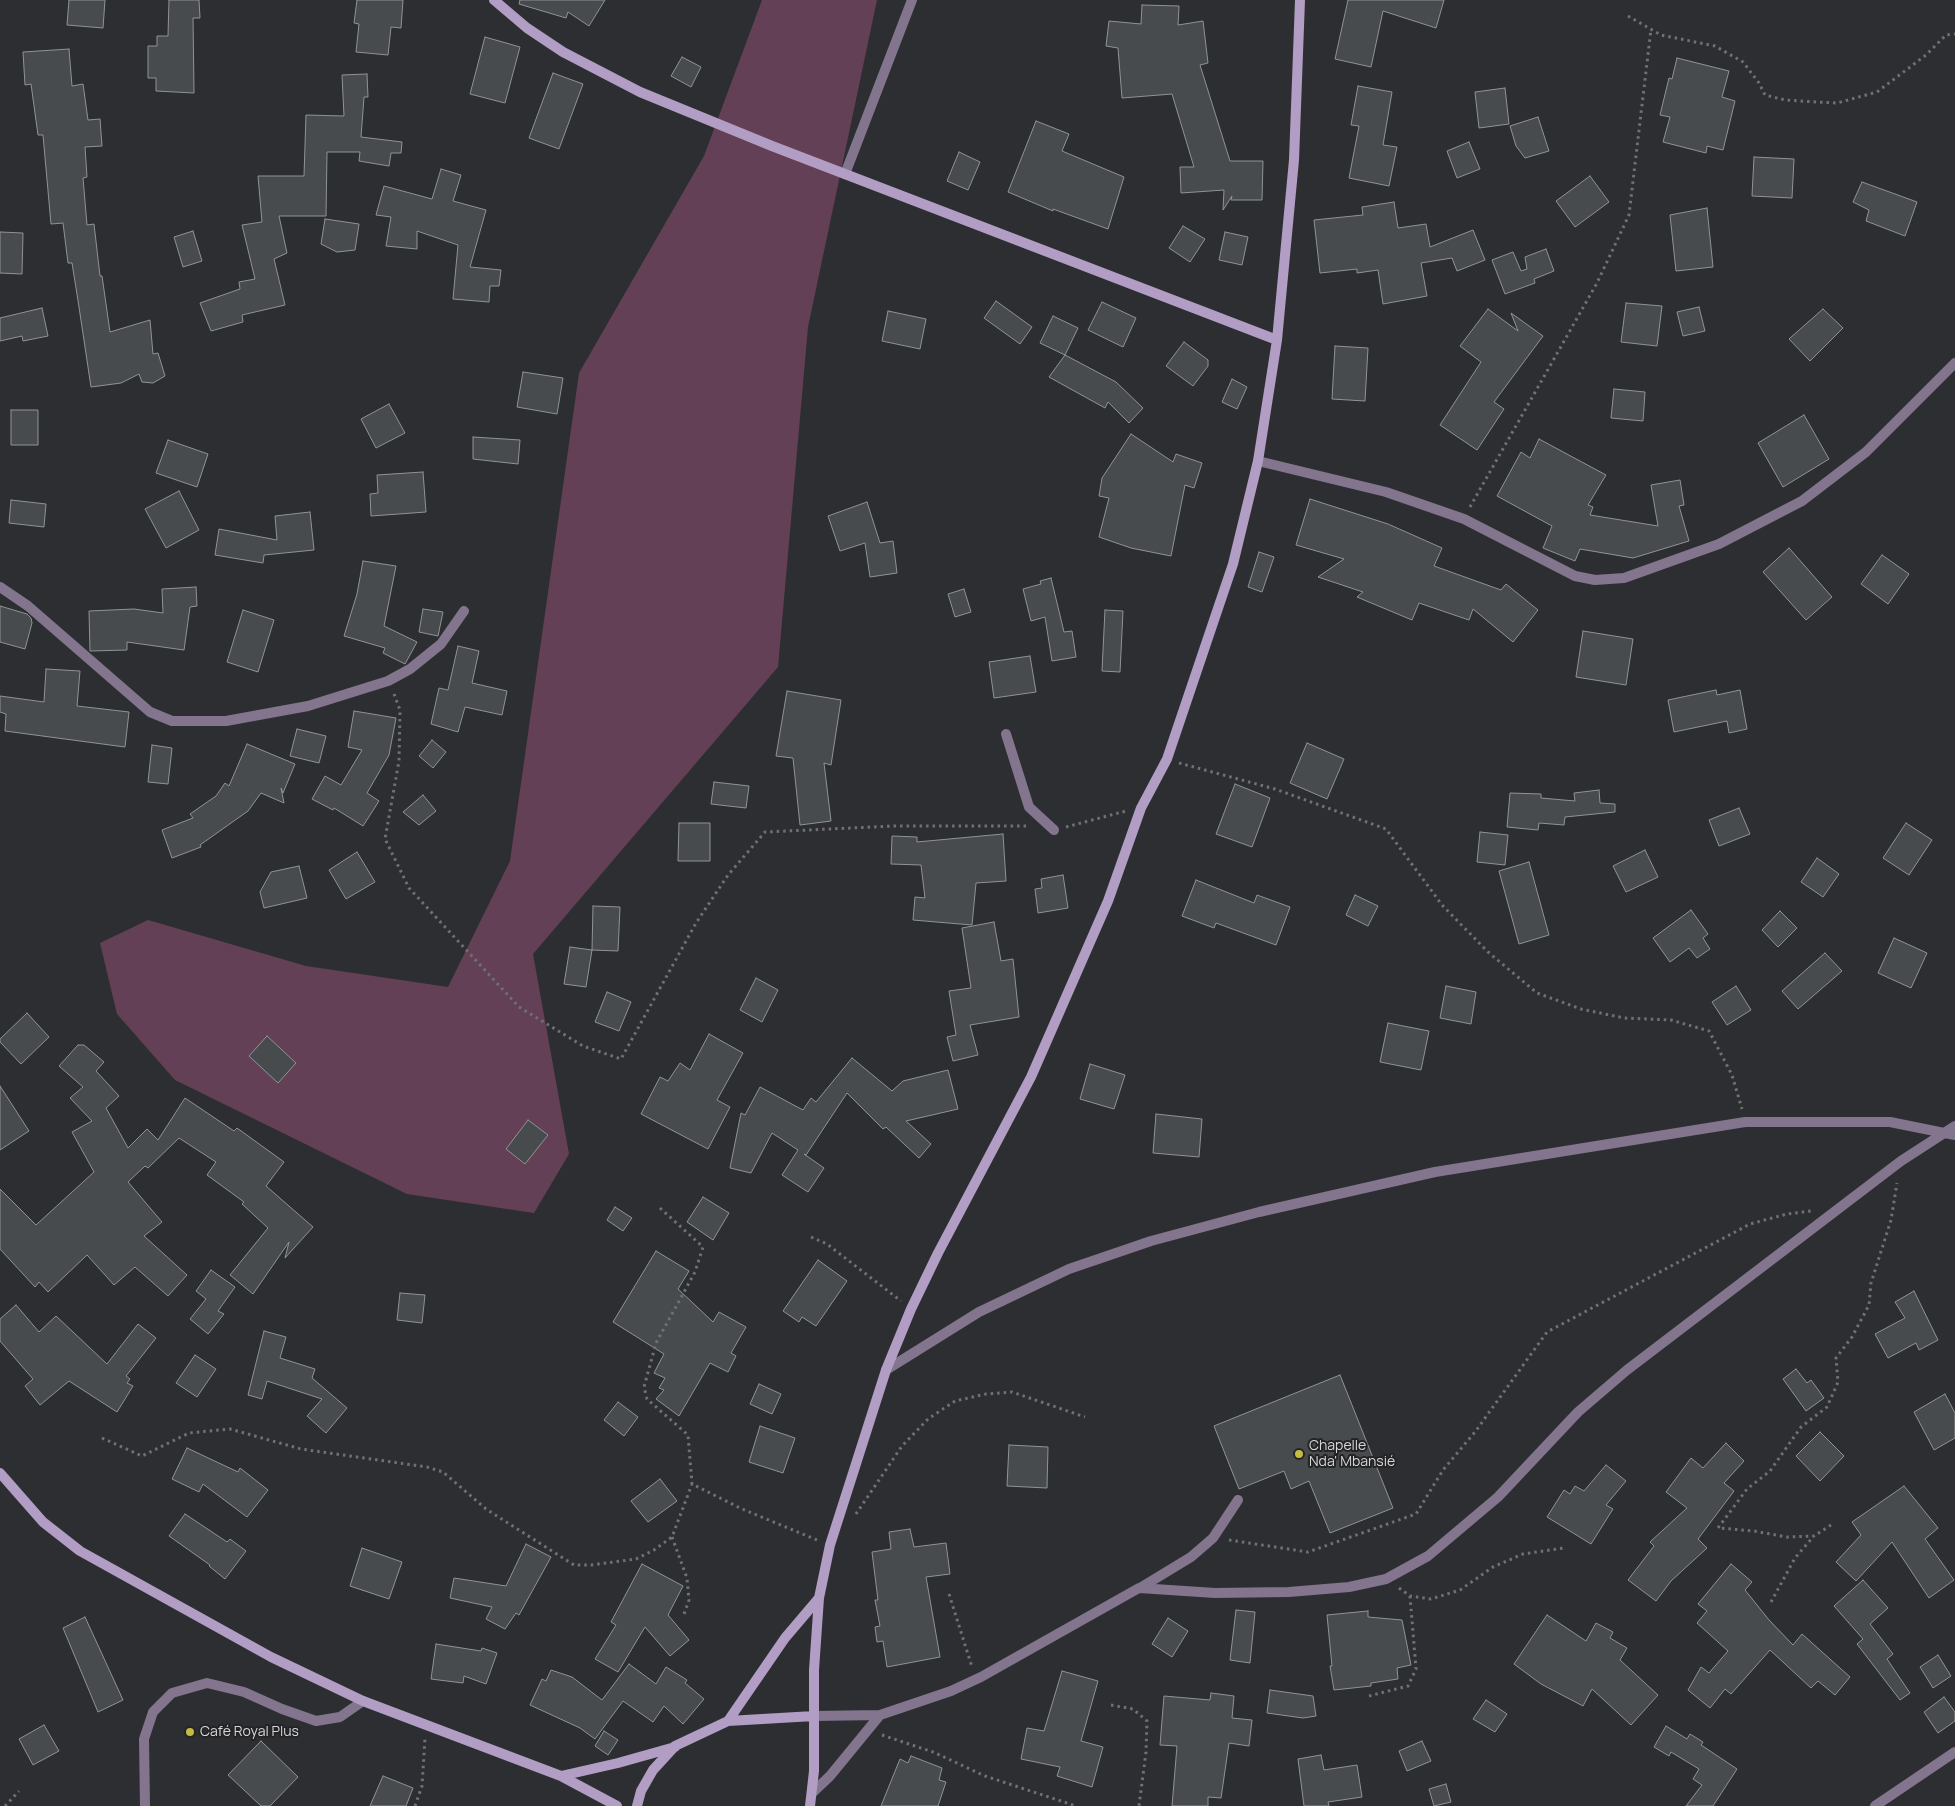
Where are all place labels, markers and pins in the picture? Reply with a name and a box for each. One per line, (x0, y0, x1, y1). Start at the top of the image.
place label: Chapelle Nda' Mbansié (1309, 1438, 1395, 1470)
marker: Chapelle Nda' Mbansié (1293, 1448, 1305, 1460)
place label: Café Royal Plus (200, 1724, 299, 1740)
marker: Café Royal Plus (184, 1726, 196, 1738)

